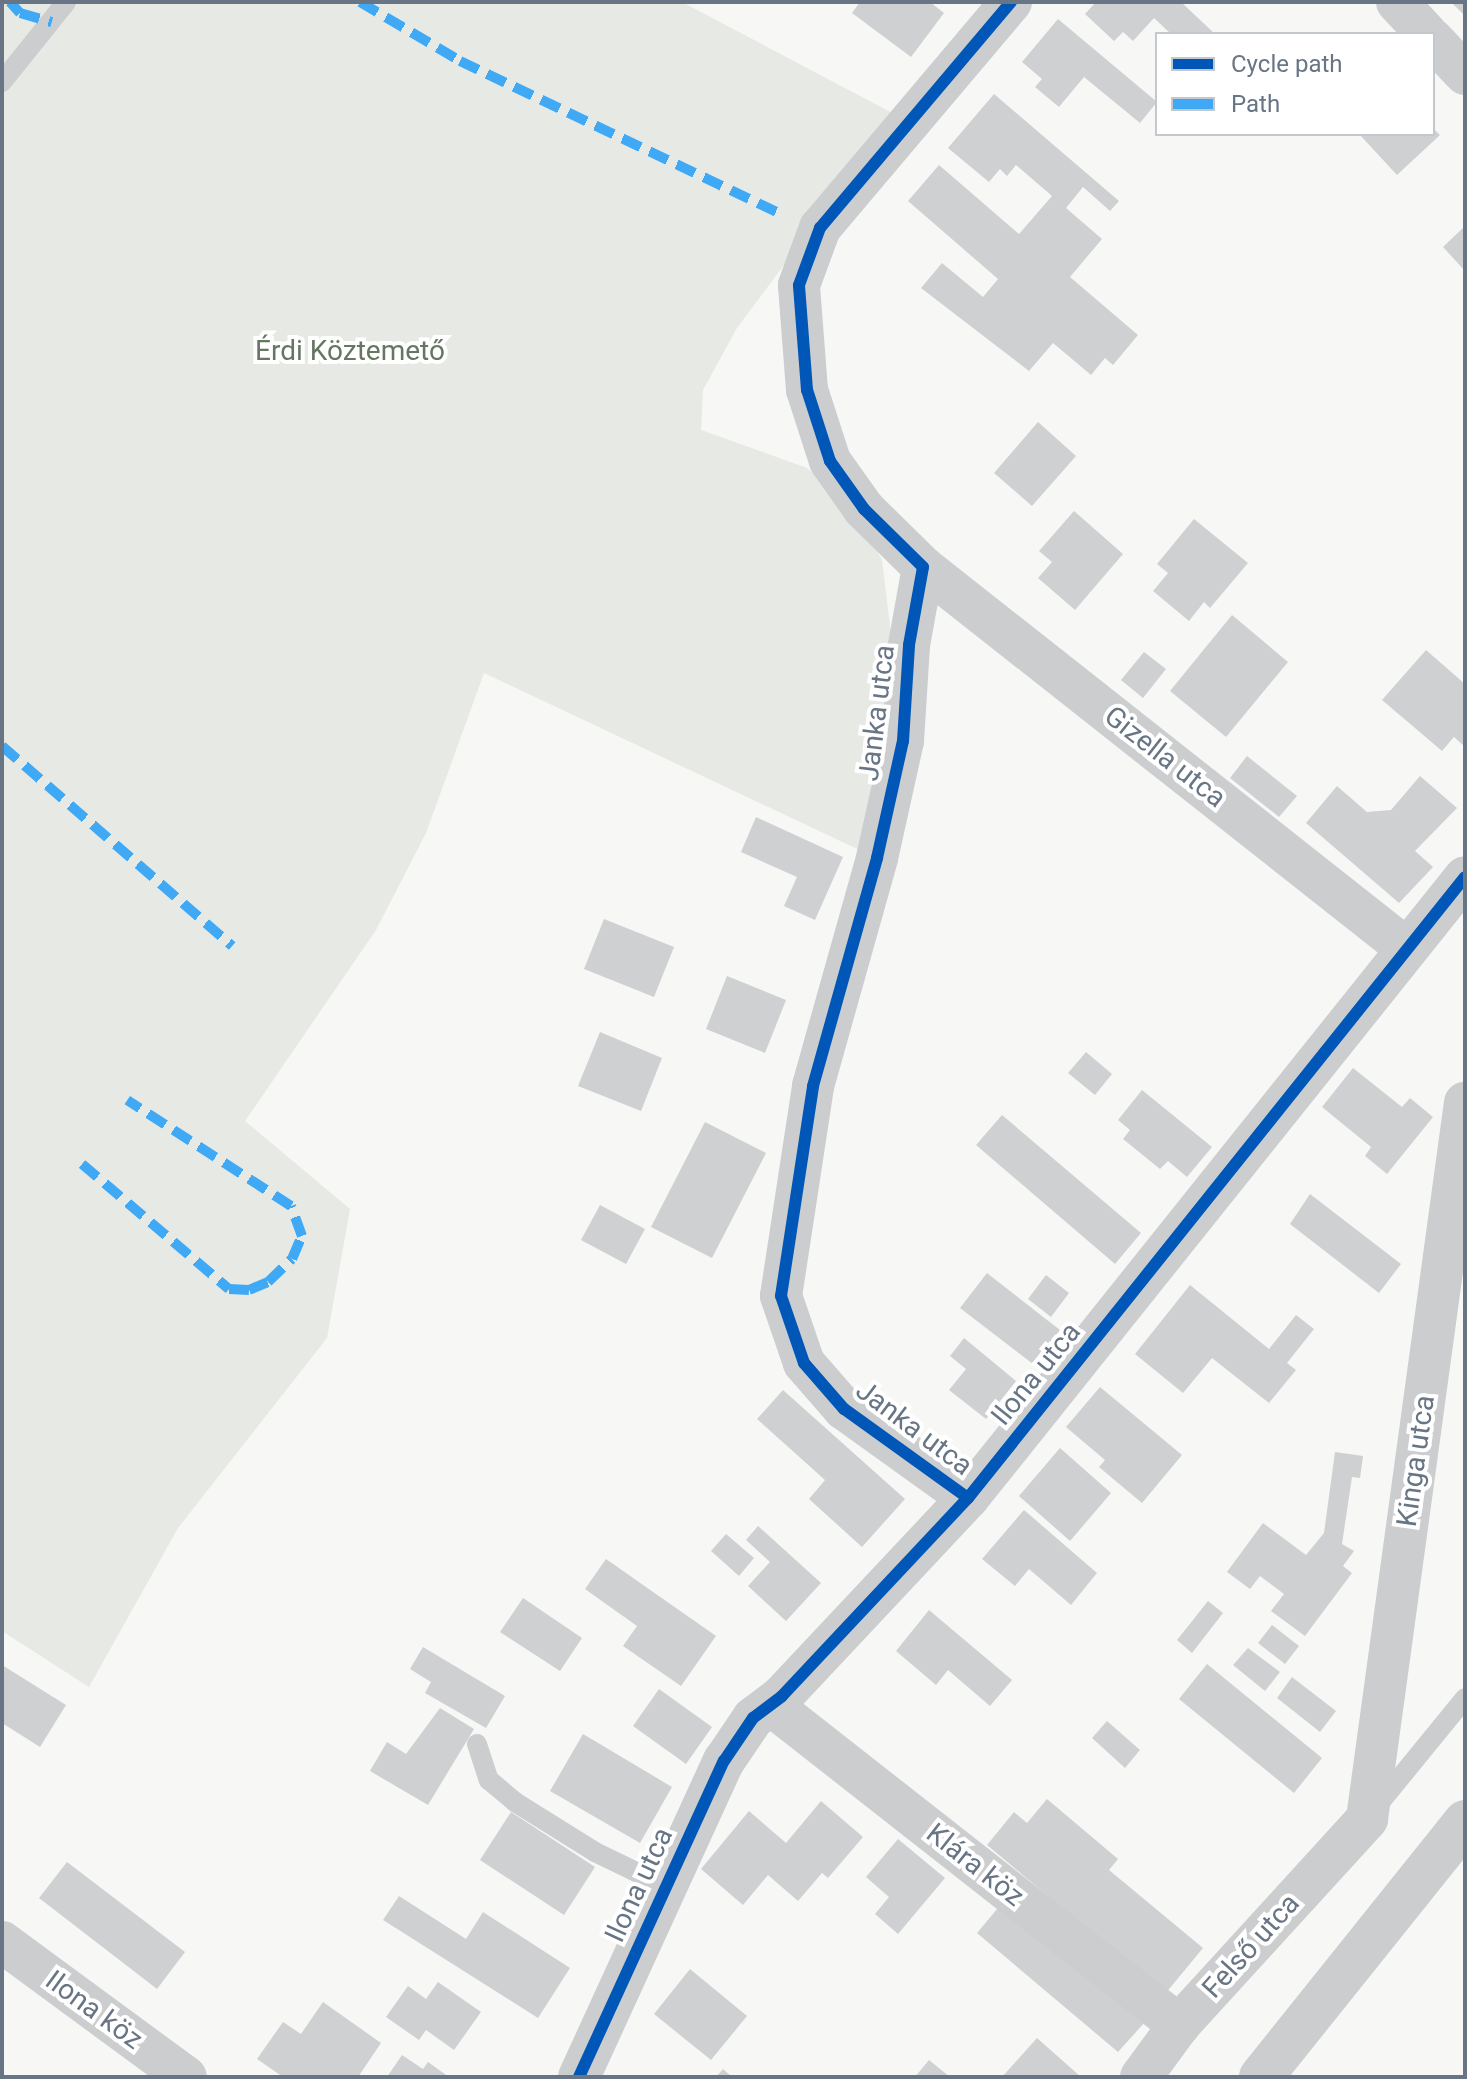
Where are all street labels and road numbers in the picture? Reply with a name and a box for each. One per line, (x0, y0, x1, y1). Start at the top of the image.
street label: Janka utca (852, 643, 902, 783)
street label: Gizella utca (1098, 699, 1232, 815)
street label: Ilona utca (984, 1316, 1088, 1432)
street label: Janka utca (849, 1373, 979, 1483)
street label: Kinga utca (1390, 1393, 1442, 1529)
street label: Klára köz (920, 1816, 1030, 1914)
street label: Ilona utca (598, 1822, 680, 1948)
street label: Felső utca (1195, 1887, 1307, 2005)
street label: Ilona köz (39, 1964, 149, 2056)

